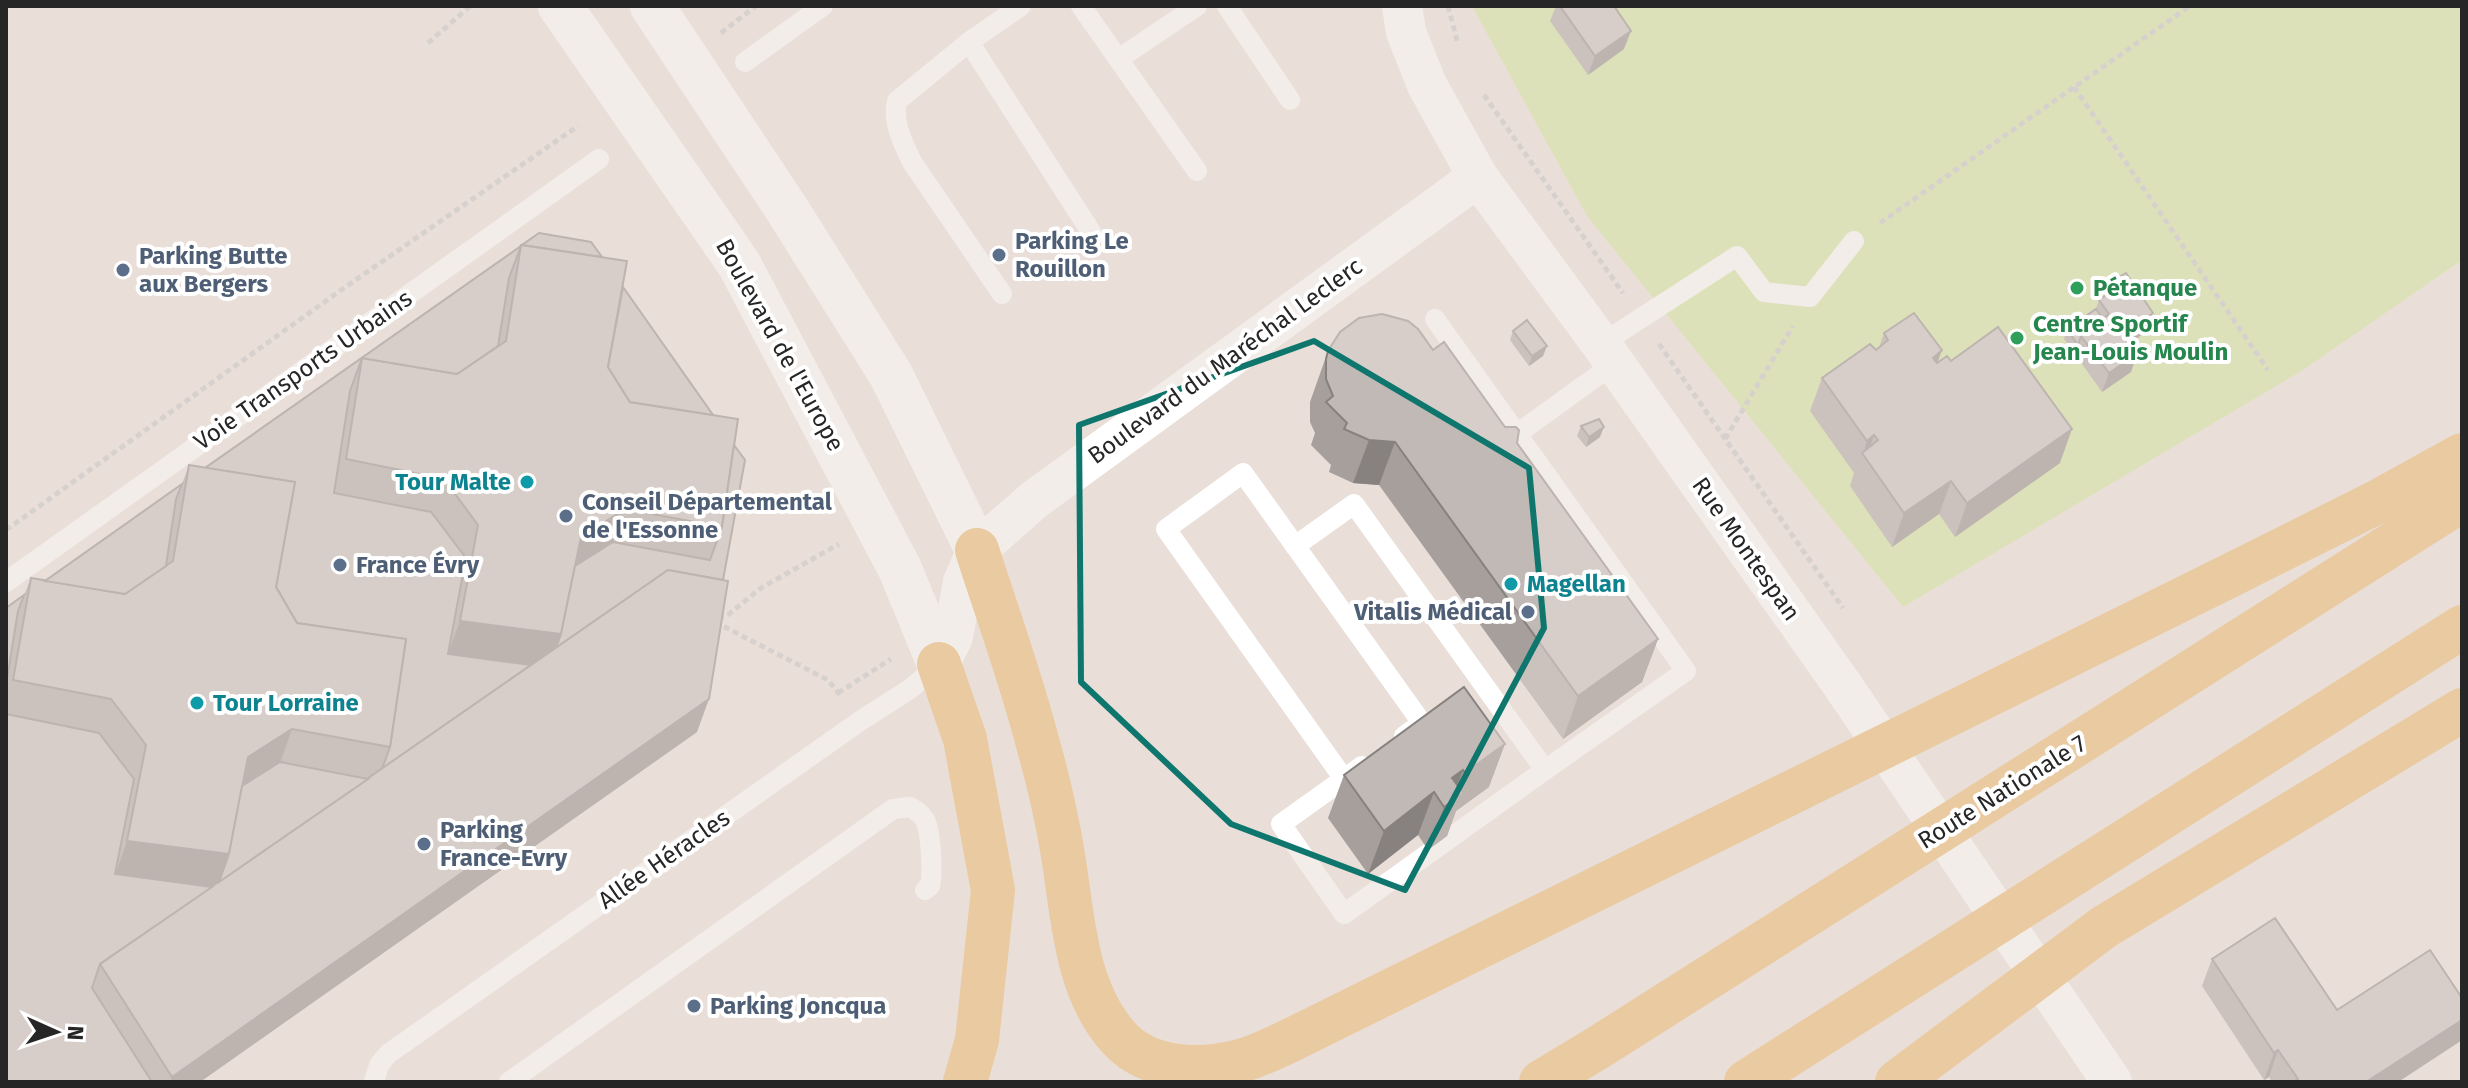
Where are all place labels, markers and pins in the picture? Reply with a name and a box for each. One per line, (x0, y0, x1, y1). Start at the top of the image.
place label: Parking Le Rouillon (1015, 227, 1129, 283)
place label: Parking Butte aux Bergers (139, 242, 288, 298)
marker: Parking Le Rouillon (990, 246, 1008, 264)
marker: Parking Butte aux Bergers (114, 261, 132, 279)
place label: Pétanque (2093, 274, 2197, 302)
marker: Pétanque (2068, 279, 2086, 297)
place label: Centre Sportif Jean-Louis Moulin (2032, 310, 2228, 366)
marker: Centre Sportif Jean-Louis Moulin (2008, 329, 2026, 347)
place label: Tour Malte (395, 468, 511, 496)
marker: Tour Malte (518, 473, 536, 491)
place label: Conseil Départemental de l'Essonne (582, 488, 833, 544)
marker: Conseil Départemental de l'Essonne (557, 507, 575, 525)
place label: France Évry (356, 550, 480, 579)
marker: France Évry (331, 556, 349, 574)
place label: Magellan (1527, 570, 1626, 598)
marker: Magellan (1502, 575, 1520, 593)
place label: Vitalis Médical (1353, 598, 1513, 626)
marker: Vitalis Médical (1519, 603, 1537, 621)
place label: Tour Lorraine (213, 689, 359, 717)
marker: Tour Lorraine (188, 694, 206, 712)
place label: Parking France-Evry (440, 816, 568, 872)
marker: Parking France-Evry (415, 835, 433, 853)
place label: Parking Joncqua (710, 992, 886, 1020)
marker: Parking Joncqua (685, 997, 703, 1015)

